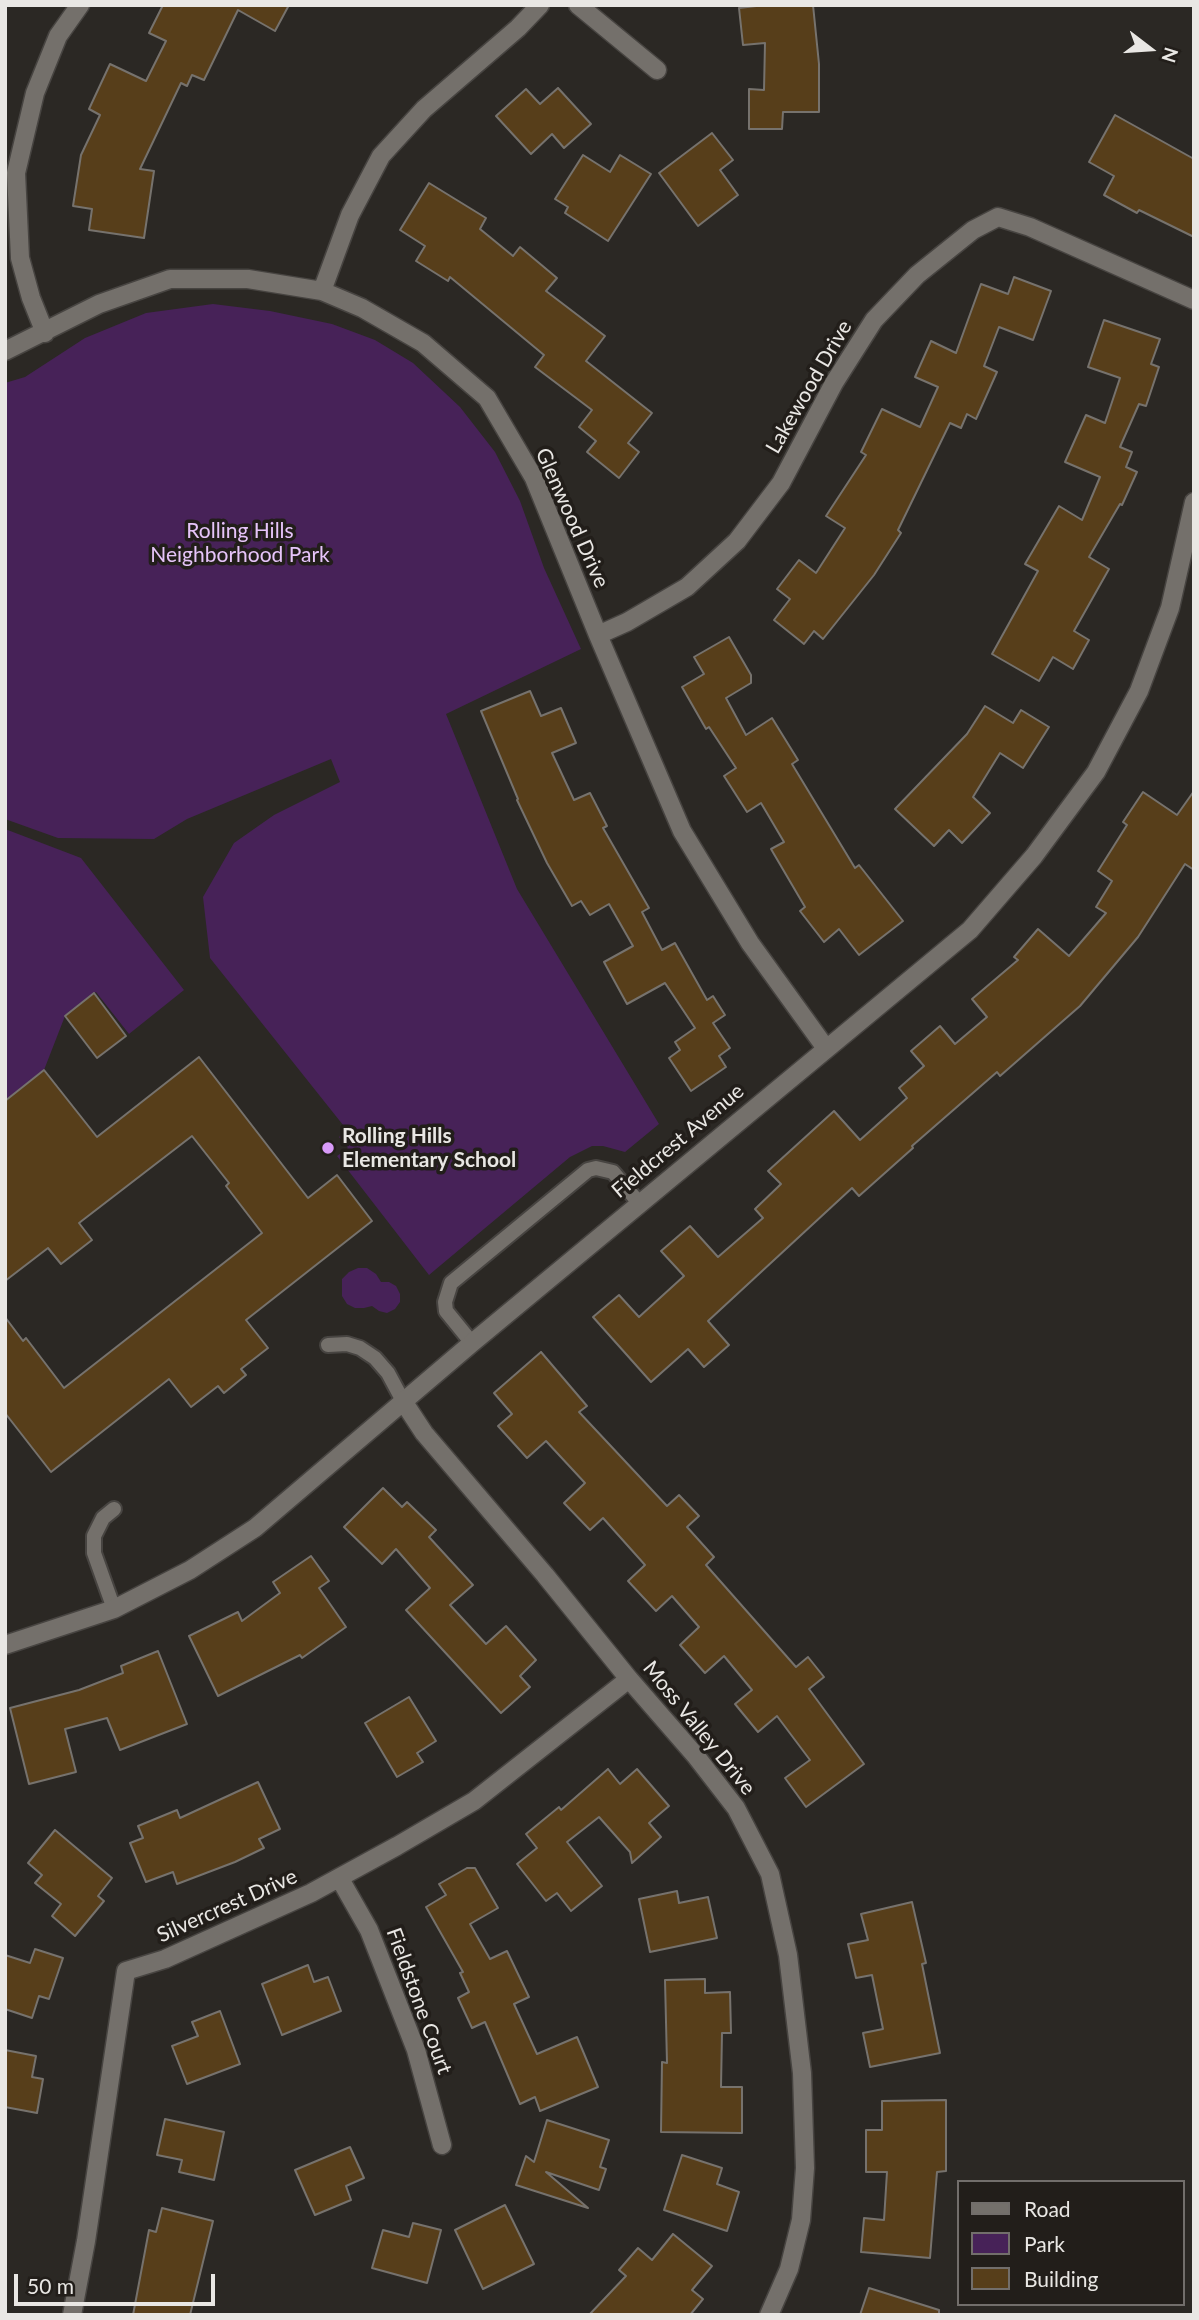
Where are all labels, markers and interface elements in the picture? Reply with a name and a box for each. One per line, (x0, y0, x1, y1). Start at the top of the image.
north arrow (1115, 14, 1185, 84)
text: N (1157, 45, 1184, 66)
street label: Lakewood Drive (761, 316, 857, 458)
street label: Glenwood Drive (530, 444, 614, 592)
park label: Rolling Hills Neighborhood Park (150, 518, 330, 568)
street label: Fieldcrest Avenue (607, 1078, 749, 1204)
place label: Rolling Hills Elementary School (342, 1123, 516, 1173)
marker: Rolling Hills Elementary School (320, 1140, 336, 1156)
street label: Moss Valley Drive (637, 1656, 761, 1800)
street label: Silvercrest Drive (153, 1864, 301, 1948)
street label: Fieldstone Court (381, 1924, 457, 2078)
legend (958, 2180, 1185, 2306)
text: Road (1024, 2196, 1071, 2221)
text: Park (1024, 2231, 1065, 2256)
scale bar (18, 2260, 219, 2304)
text: Building (1024, 2266, 1099, 2291)
text: 50 m (27, 2273, 74, 2298)

